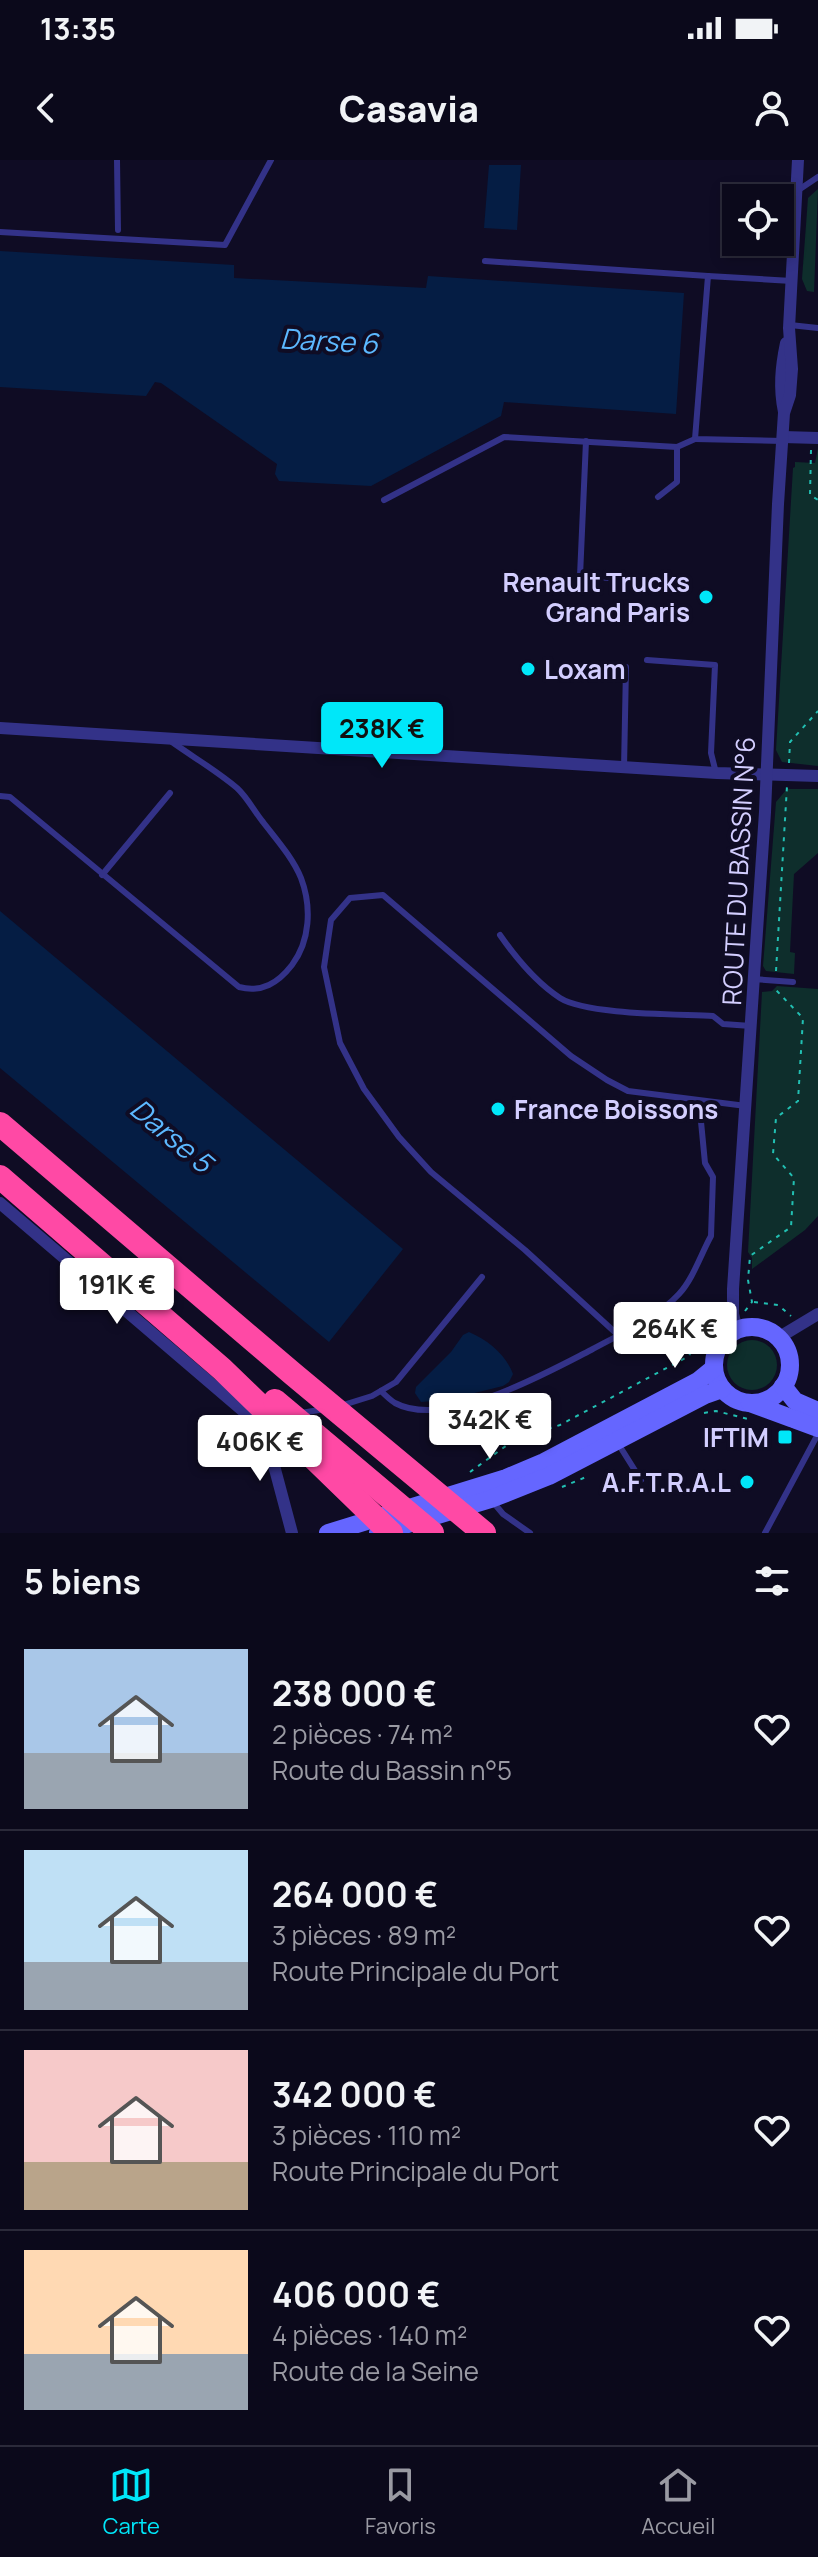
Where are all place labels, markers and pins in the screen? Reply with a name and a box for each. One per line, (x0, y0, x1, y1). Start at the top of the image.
place label: Renault Trucks Grand Paris (502, 564, 690, 630)
marker: Renault Trucks Grand Paris (697, 588, 715, 606)
place label: Loxam (544, 651, 626, 687)
marker: Loxam (519, 660, 537, 678)
pin: 238K € (317, 702, 447, 770)
place label: France Boissons (514, 1091, 718, 1127)
marker: France Boissons (489, 1100, 507, 1118)
pin: 191K € (52, 1258, 182, 1326)
pin: 264K € (610, 1302, 740, 1370)
pin: 342K € (425, 1393, 555, 1461)
pin: 406K € (195, 1415, 325, 1483)
place label: IFTIM (703, 1419, 769, 1455)
marker: IFTIM (776, 1428, 794, 1446)
place label: A.F.T.R.A.L (602, 1464, 731, 1500)
marker: A.F.T.R.A.L (738, 1473, 756, 1491)

